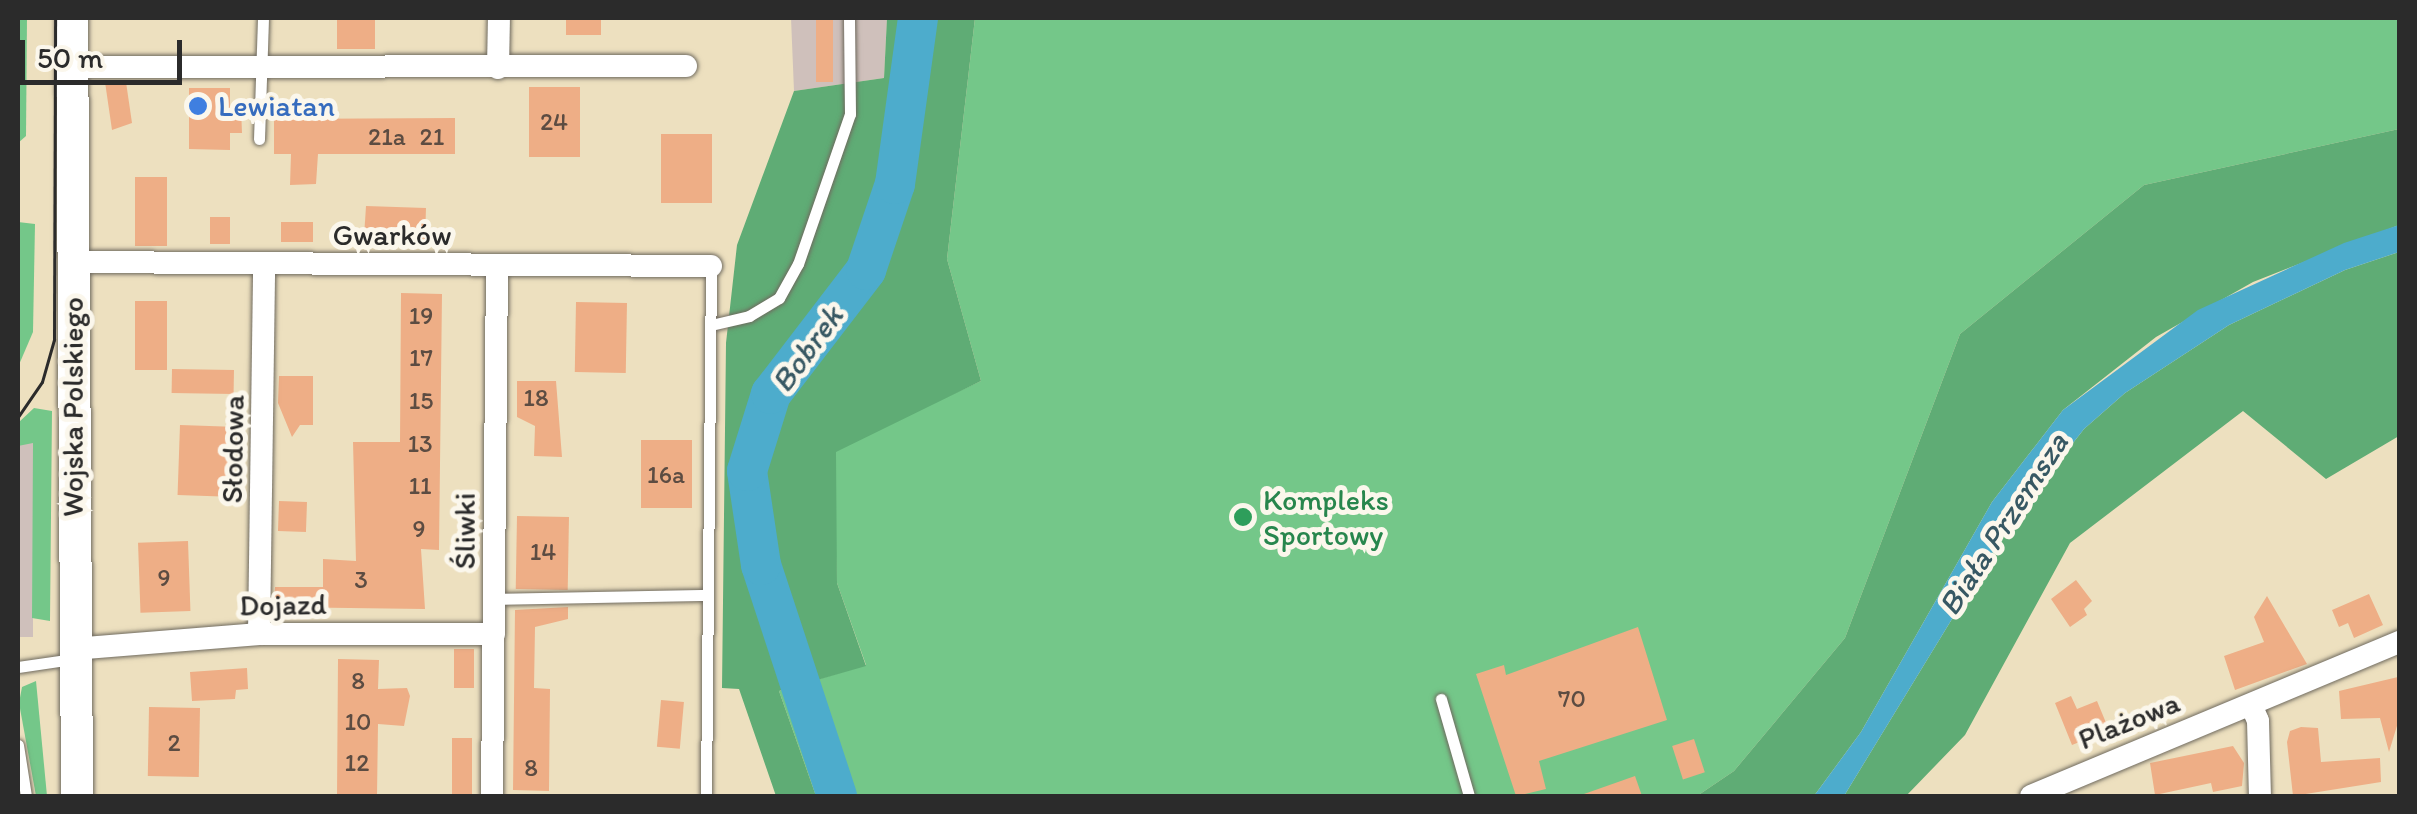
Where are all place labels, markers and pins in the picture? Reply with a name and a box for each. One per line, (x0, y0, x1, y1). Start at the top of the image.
place label: Lewiatan (218, 88, 335, 124)
marker: Lewiatan (187, 95, 209, 117)
place label: Kompleks Sportowy (1263, 482, 1389, 552)
marker: Kompleks Sportowy (1232, 506, 1254, 528)

